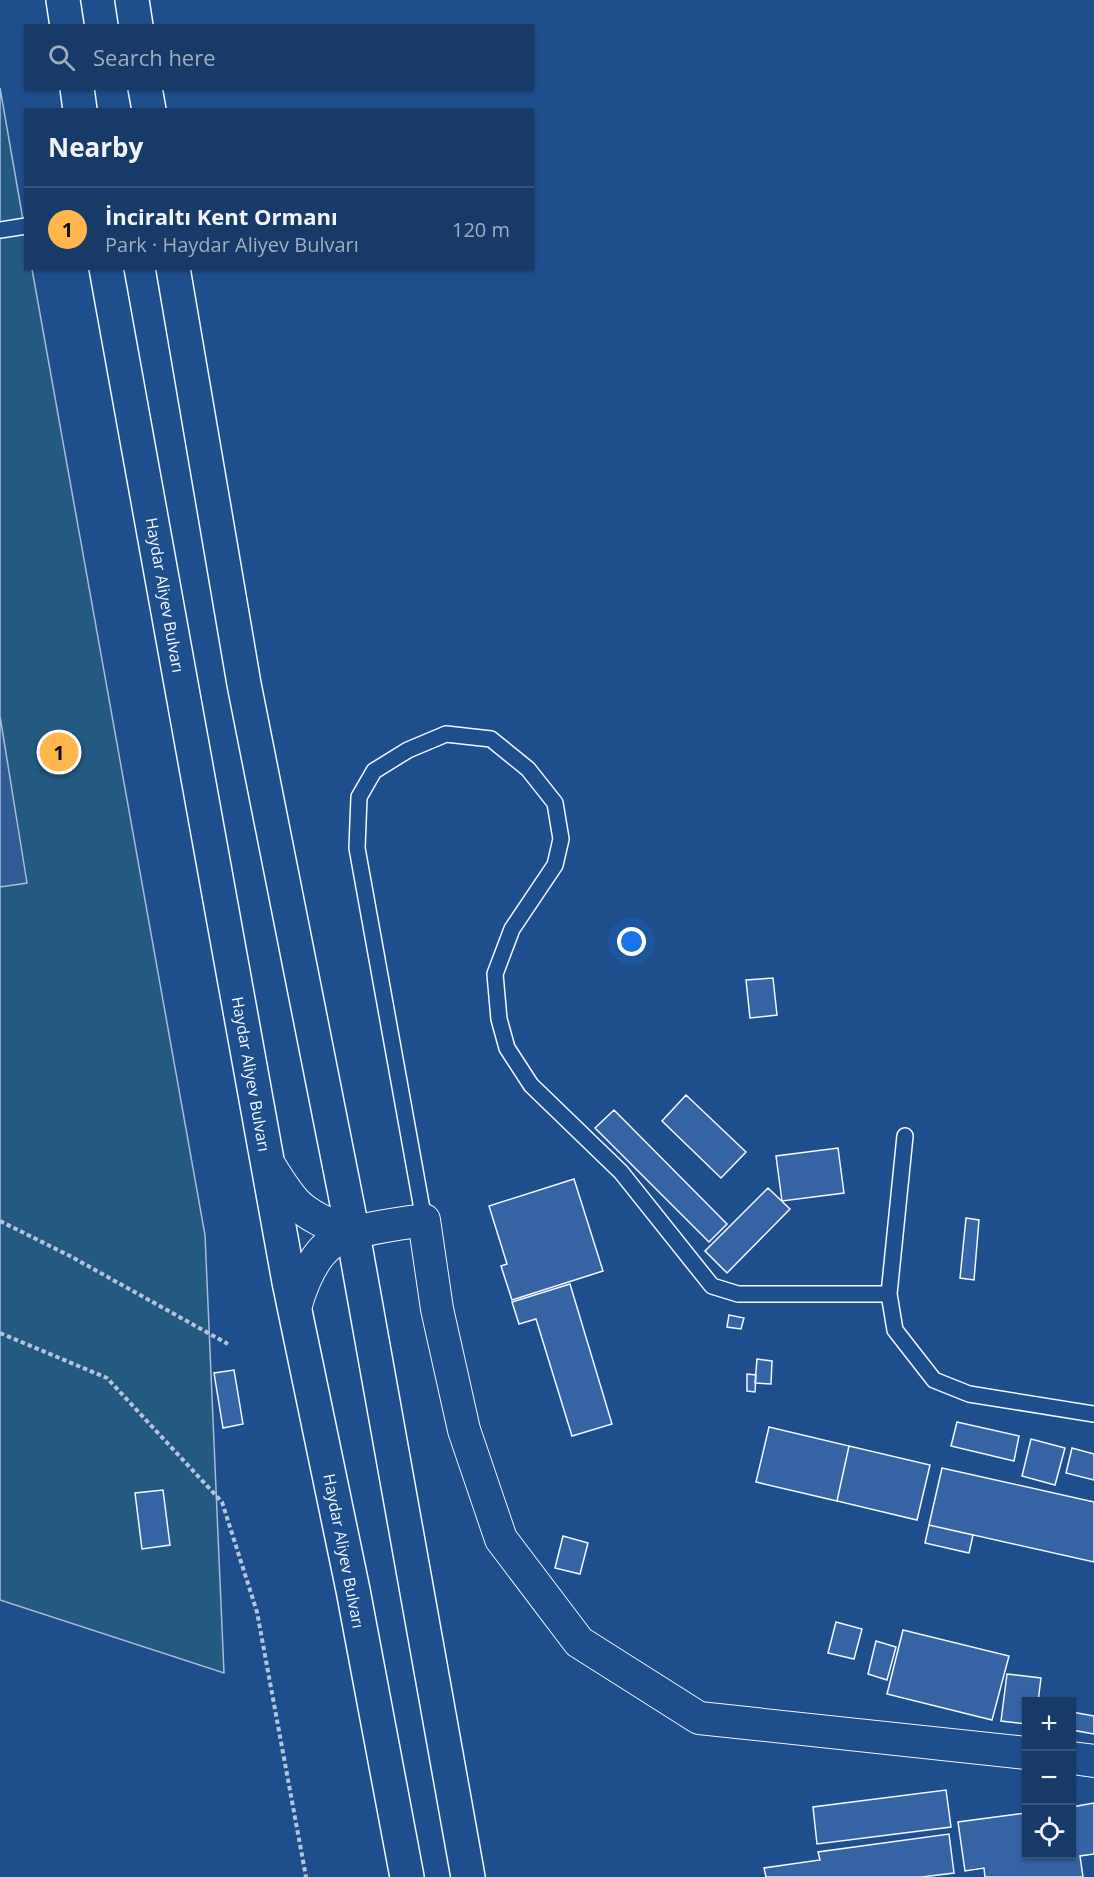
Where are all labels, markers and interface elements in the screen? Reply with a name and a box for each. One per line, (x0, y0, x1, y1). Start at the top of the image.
search box (24, 24, 534, 90)
icon: search (45, 41, 78, 74)
text: Search here (93, 42, 216, 72)
text: Nearby (48, 129, 143, 165)
text: İnciraltı Kent Ormanı (105, 201, 338, 231)
text: 1 (62, 216, 73, 243)
text: 120 m (452, 216, 510, 243)
text: Park · Haydar Aliyev Bulvarı (105, 231, 359, 258)
street label: Haydar Aliyev Bulvarı (141, 516, 189, 674)
pin: 1 (40, 730, 78, 774)
your location (617, 927, 646, 956)
street label: Haydar Aliyev Bulvarı (227, 995, 275, 1153)
street label: Haydar Aliyev Bulvarı (318, 1472, 370, 1630)
map controls (1022, 1697, 1076, 1859)
button: + (1022, 1697, 1076, 1751)
button: − (1022, 1751, 1076, 1805)
button: locate (1022, 1805, 1076, 1859)

